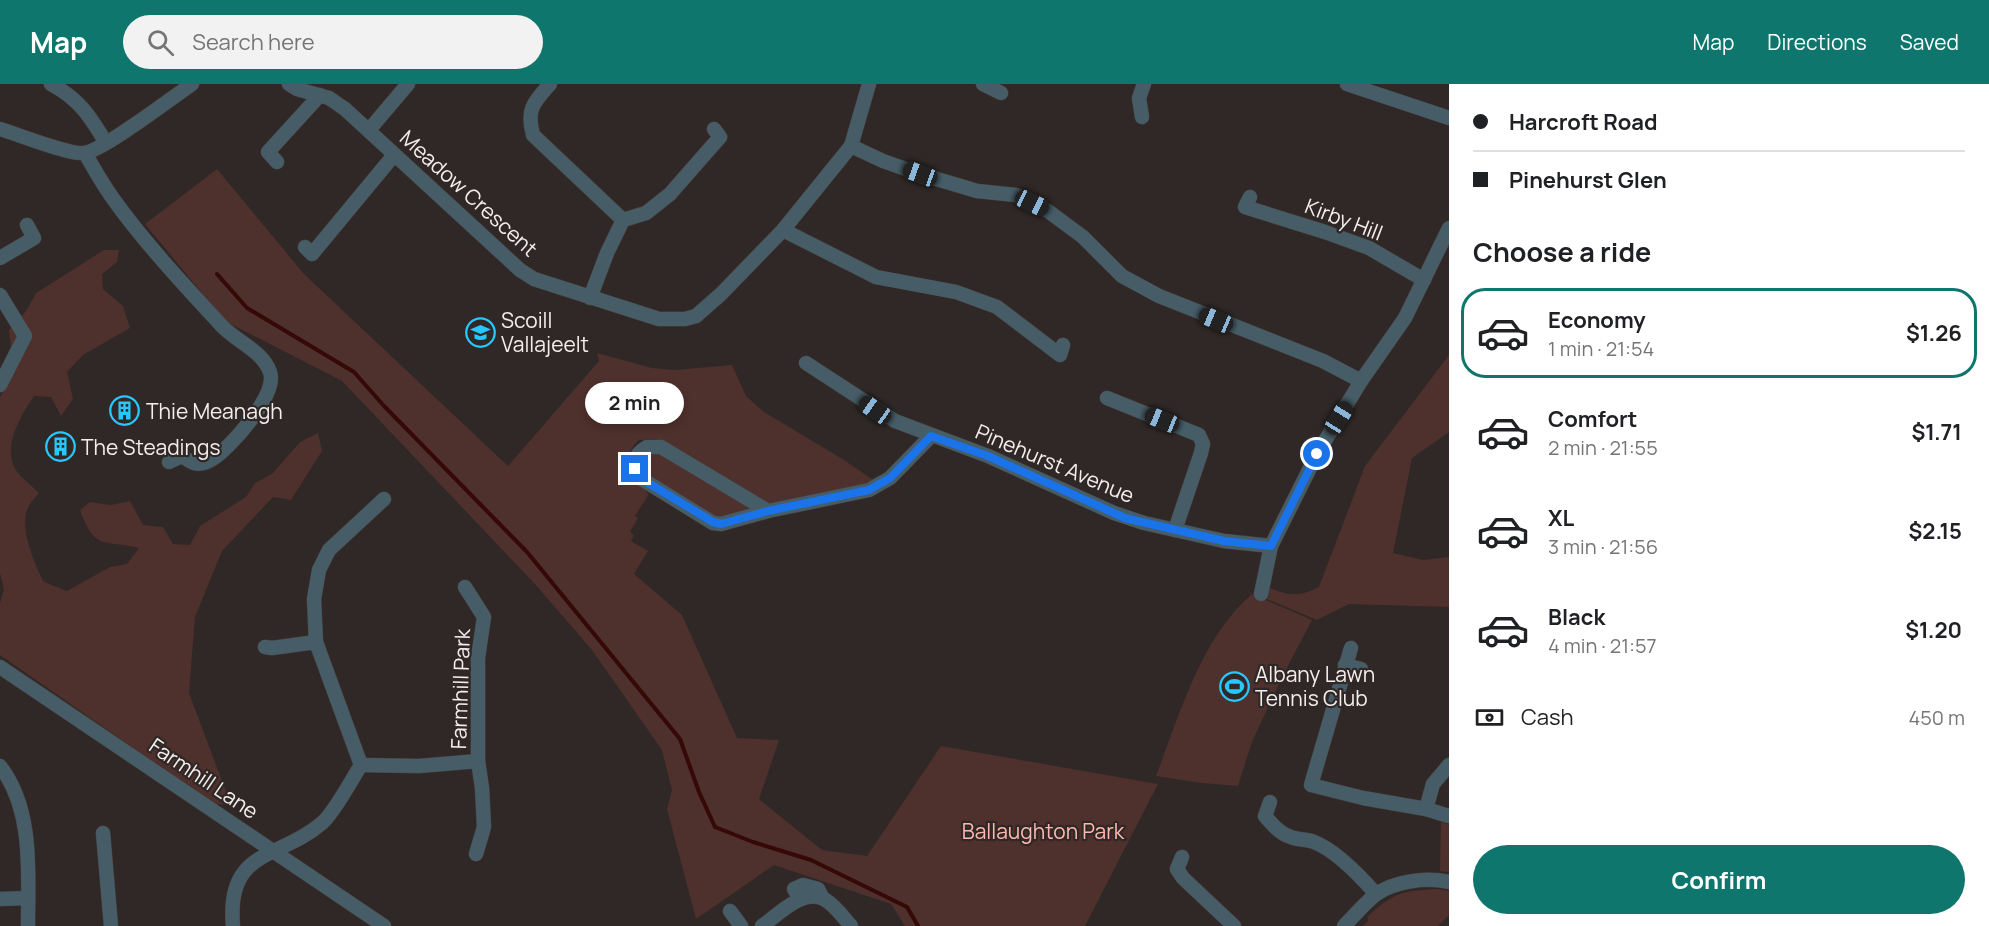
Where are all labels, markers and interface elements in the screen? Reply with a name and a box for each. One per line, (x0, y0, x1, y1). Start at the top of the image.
search box (123, 15, 543, 69)
text: Map (30, 23, 87, 61)
icon: search (144, 26, 177, 59)
text: Search here (192, 27, 315, 57)
text: Map (1693, 28, 1734, 56)
text: Directions (1767, 28, 1867, 56)
text: Saved (1900, 28, 1959, 56)
text: Harcroft Road (1509, 107, 1658, 137)
street label: Meadow Crescent (394, 124, 544, 262)
car (900, 159, 940, 189)
text: Pinehurst Glen (1509, 165, 1667, 195)
car (1012, 187, 1052, 219)
street label: Kirby Hill (1301, 191, 1387, 247)
text: Choose a ride (1473, 233, 1651, 270)
car (1196, 305, 1236, 335)
text: Economy (1548, 305, 1646, 335)
place label: Scoill Vallajeelt (501, 306, 589, 358)
icon: car (1476, 306, 1530, 360)
school or university icon: Scoill Vallajeelt (464, 316, 496, 348)
text: $1.26 (1906, 318, 1962, 348)
text: 1 min · 21:54 (1548, 335, 1654, 362)
callout: 2 min (586, 382, 684, 424)
text: 2 min (608, 389, 661, 416)
car (855, 392, 895, 428)
building icon: Thie Meanagh (109, 395, 141, 427)
place label: Thie Meanagh (146, 397, 283, 425)
car (1322, 398, 1356, 438)
text: Comfort (1548, 404, 1637, 434)
car (1142, 405, 1182, 435)
icon: car (1476, 405, 1530, 459)
street label: Pinehurst Avenue (971, 417, 1139, 509)
text: $1.71 (1911, 417, 1962, 447)
building icon: The Steadings (44, 431, 76, 463)
place label: The Steadings (81, 433, 220, 461)
text: 2 min · 21:55 (1548, 434, 1658, 461)
route start (1303, 440, 1330, 467)
route end (621, 455, 648, 482)
text: XL (1548, 503, 1574, 533)
icon: car (1476, 504, 1530, 558)
text: $2.15 (1909, 516, 1962, 546)
text: 3 min · 21:56 (1548, 533, 1658, 560)
text: Black (1548, 602, 1605, 632)
icon: car (1476, 603, 1530, 657)
text: $1.20 (1905, 615, 1962, 645)
street label: Farmhill Park (444, 628, 476, 750)
text: 4 min · 21:57 (1548, 632, 1657, 659)
place label: Albany Lawn Tennis Club (1255, 660, 1375, 712)
sports icon: Albany Lawn Tennis Club (1218, 670, 1250, 702)
icon: cash (1473, 701, 1506, 734)
text: Cash (1521, 702, 1574, 732)
text: 450 m (1909, 704, 1965, 731)
street label: Farmhill Lane (144, 731, 264, 825)
park label: Ballaughton Park (962, 817, 1125, 845)
button: Confirm (1473, 845, 1965, 914)

